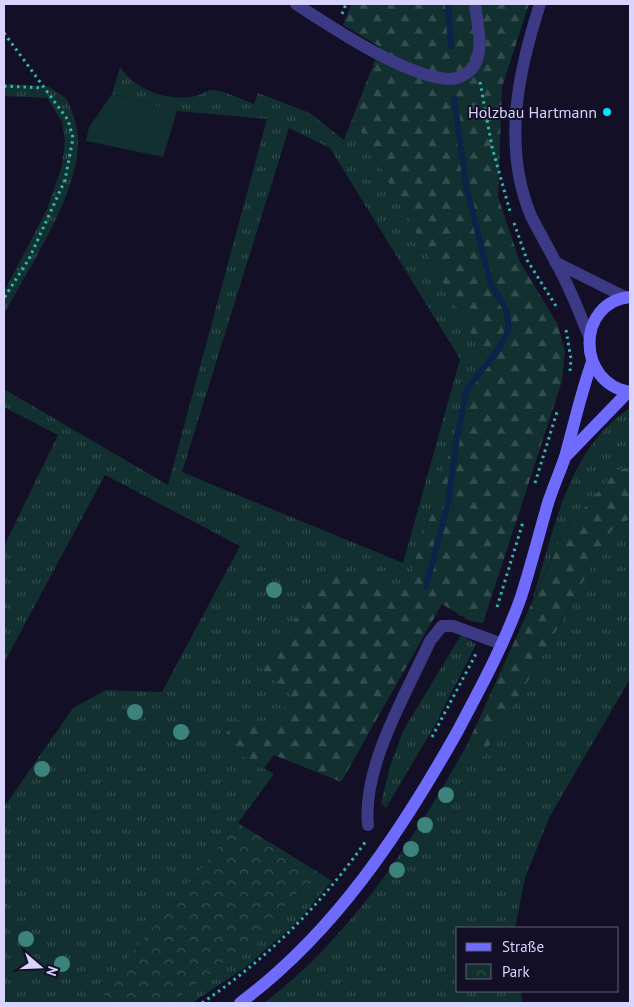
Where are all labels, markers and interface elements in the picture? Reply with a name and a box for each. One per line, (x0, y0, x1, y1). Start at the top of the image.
place label: Holzbau Hartmann (468, 102, 597, 122)
marker: Holzbau Hartmann (601, 106, 613, 118)
legend (456, 927, 619, 992)
text: Straße (502, 937, 544, 956)
north arrow (15, 942, 65, 992)
text: Park (502, 962, 530, 981)
text: N (42, 964, 62, 979)

